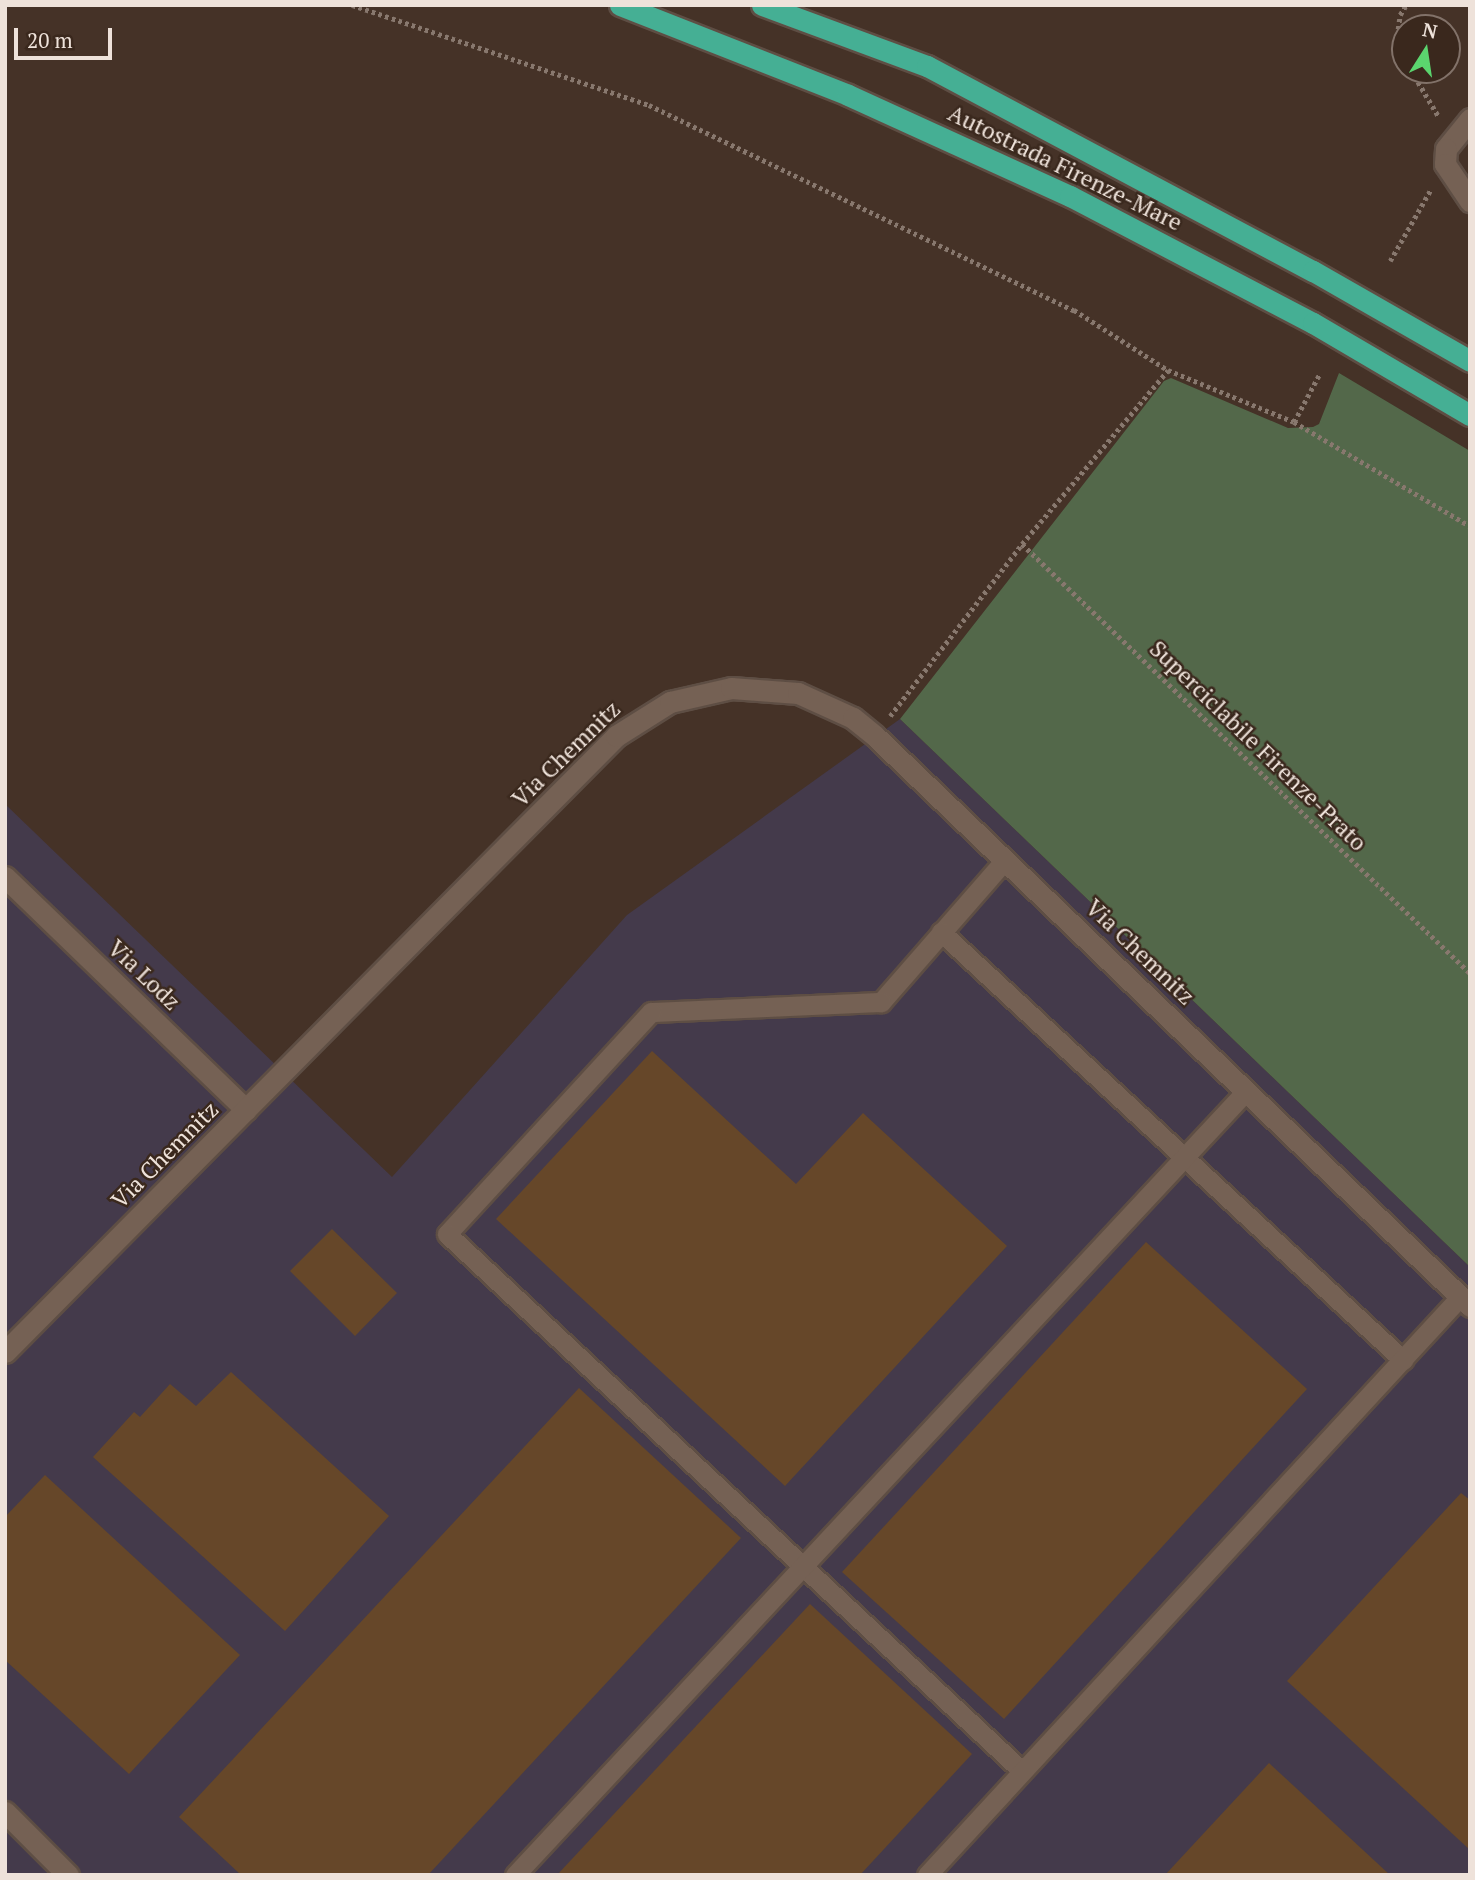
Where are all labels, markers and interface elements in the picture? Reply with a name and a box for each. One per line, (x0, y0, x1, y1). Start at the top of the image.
scale bar (18, 14, 116, 58)
north arrow (1391, 14, 1461, 84)
text: N (1420, 16, 1440, 44)
text: 20 m (27, 26, 73, 54)
street label: Autostrada Firenze-Mare (944, 99, 1186, 237)
street label: Superciclabile Firenze-Prato (1144, 635, 1372, 857)
street label: Via Chemnitz (506, 695, 626, 813)
street label: Via Chemnitz (1080, 893, 1200, 1011)
street label: Via Lodz (102, 934, 186, 1016)
street label: Via Chemnitz (106, 1096, 224, 1214)

